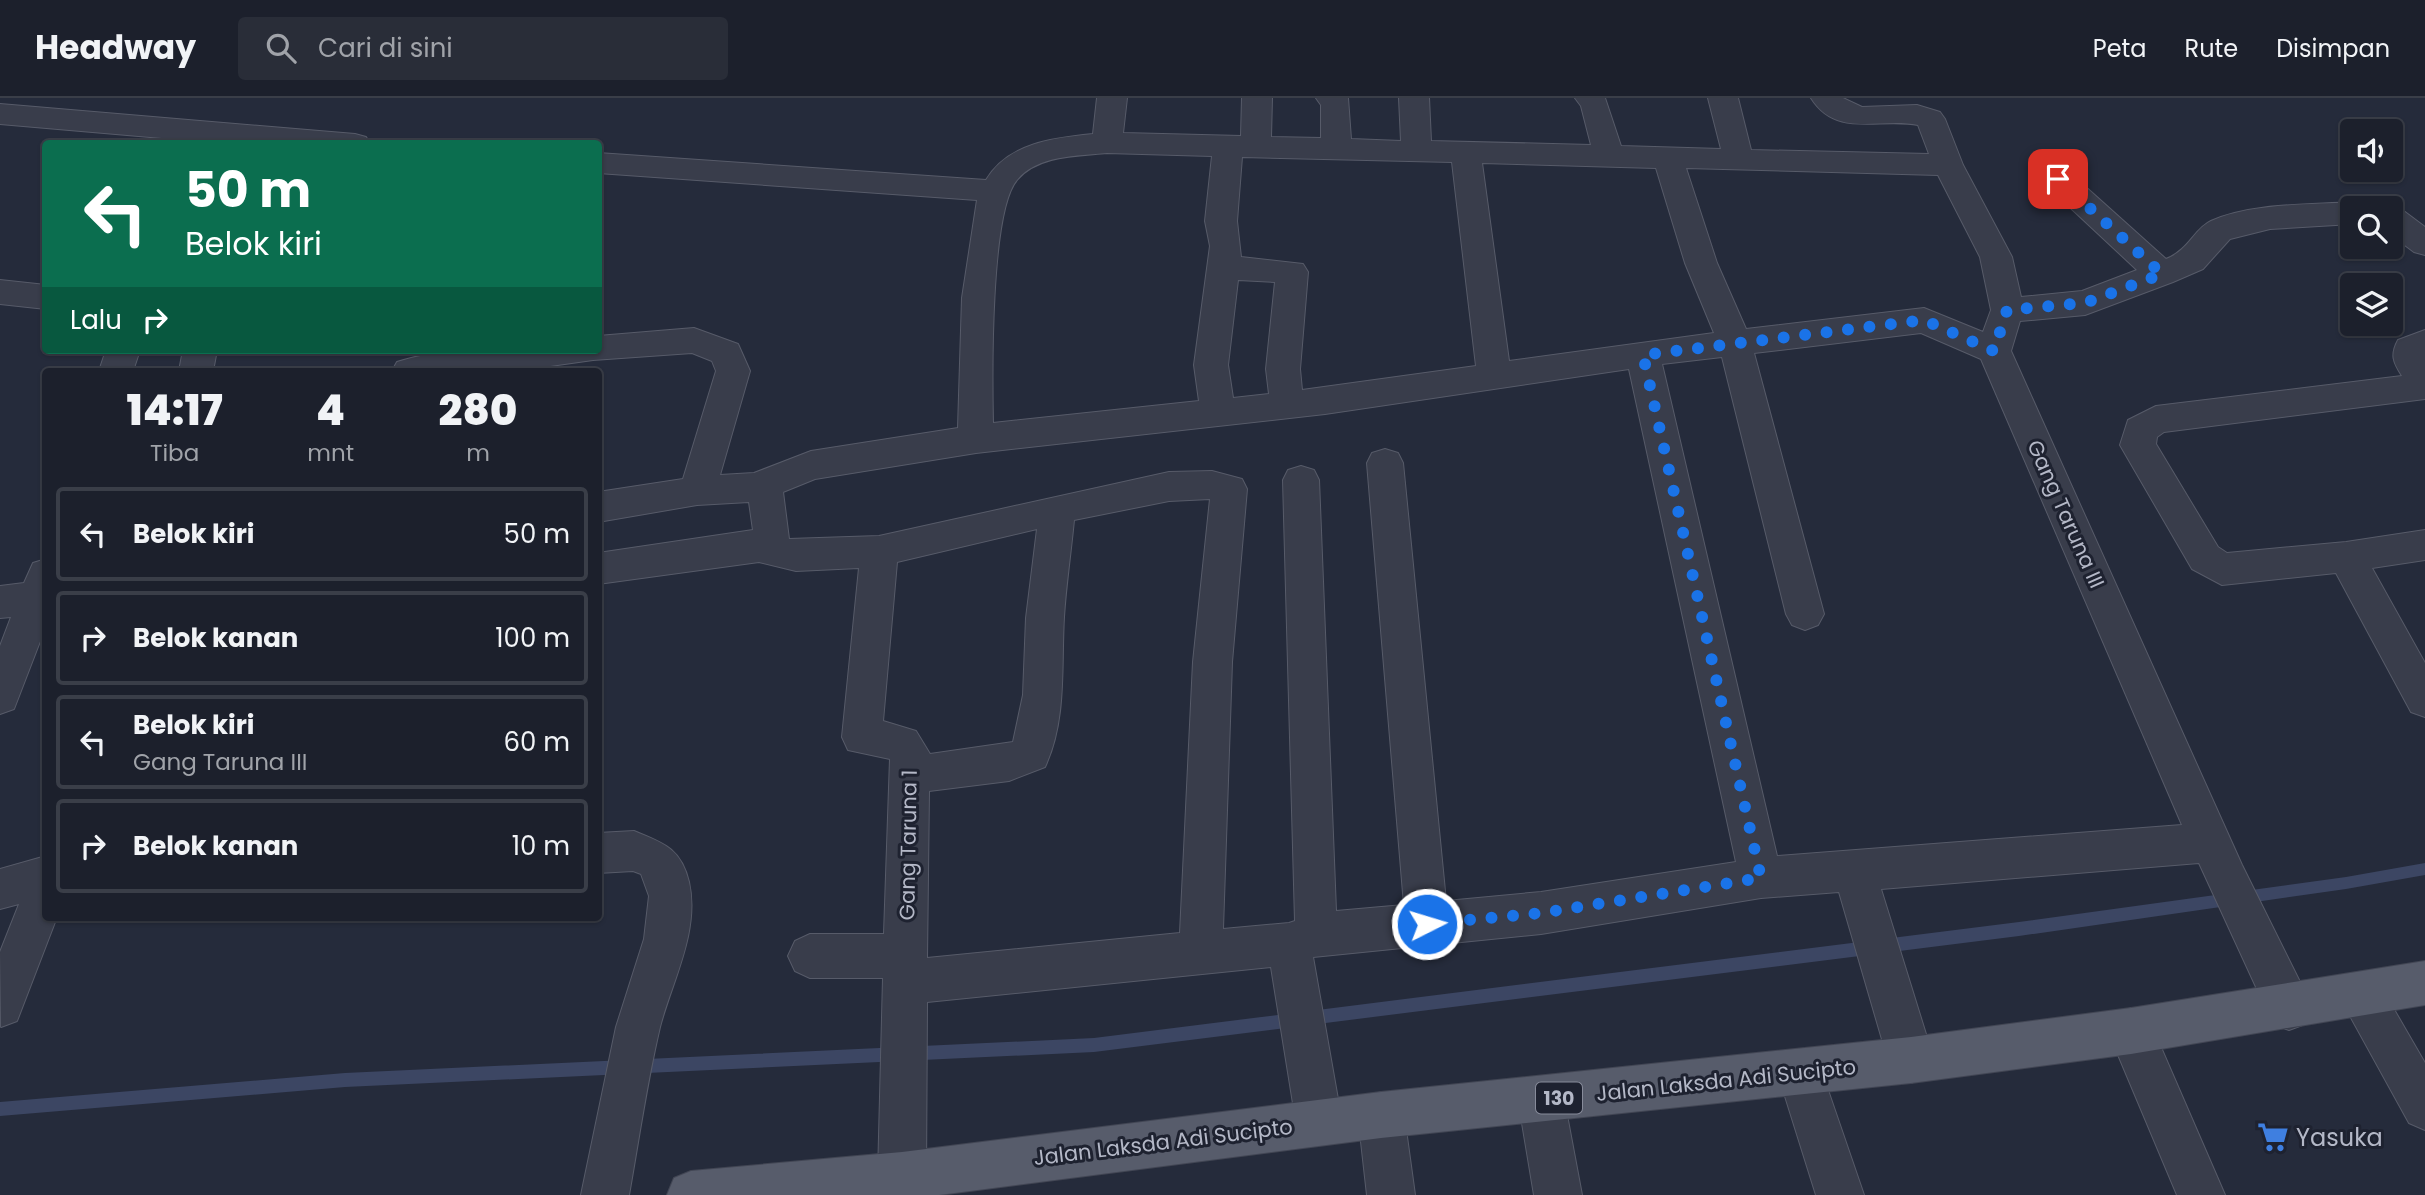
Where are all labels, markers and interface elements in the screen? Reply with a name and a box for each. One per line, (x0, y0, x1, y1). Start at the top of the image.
search box (238, 17, 728, 80)
text: Headway (35, 24, 196, 71)
icon: search (262, 29, 300, 67)
text: Cari di sini (318, 30, 453, 66)
text: Peta (2093, 32, 2147, 65)
text: Rute (2185, 32, 2238, 65)
text: Disimpan (2276, 32, 2390, 65)
map controls (2340, 119, 2403, 336)
button: sound (2340, 119, 2403, 182)
pin (2028, 149, 2088, 209)
text: 50 m (185, 156, 311, 224)
icon: arrive (2039, 160, 2077, 198)
icon: left (70, 168, 161, 259)
button: search (2340, 196, 2403, 259)
text: Belok kiri (185, 221, 322, 266)
button: layers (2340, 273, 2403, 336)
icon: right (136, 301, 174, 339)
text: Lalu (70, 302, 122, 338)
text: 14:17 (127, 381, 223, 440)
text: 4 (316, 381, 345, 440)
text: 280 (439, 381, 517, 440)
street label: Gang Taruna III (2020, 435, 2112, 593)
text: Tiba (150, 437, 199, 469)
text: mnt (307, 437, 354, 469)
text: m (466, 437, 490, 469)
icon: left (74, 515, 112, 553)
text: Belok kiri (133, 516, 255, 552)
text: 50 m (504, 516, 570, 552)
icon: right (74, 619, 112, 657)
text: Belok kanan (133, 620, 298, 656)
text: 100 m (495, 620, 570, 656)
text: Belok kiri (133, 707, 255, 743)
icon: left (74, 723, 112, 761)
text: 60 m (503, 724, 570, 760)
text: Gang Taruna III (133, 746, 308, 778)
street label: Gang Taruna 1 (892, 769, 924, 921)
icon: right (74, 827, 112, 865)
text: Belok kanan (133, 828, 298, 864)
text: 10 m (512, 828, 570, 864)
position arrow (1390, 887, 1464, 961)
street label: Jalan Laksda Adi Sucipto (1595, 1052, 1857, 1108)
road number: 130 (1536, 1082, 1582, 1114)
street label: Jalan Laksda Adi Sucipto (1032, 1112, 1294, 1172)
supermarket icon: Yasuka (2256, 1120, 2290, 1154)
place label: Yasuka (2296, 1121, 2383, 1154)

